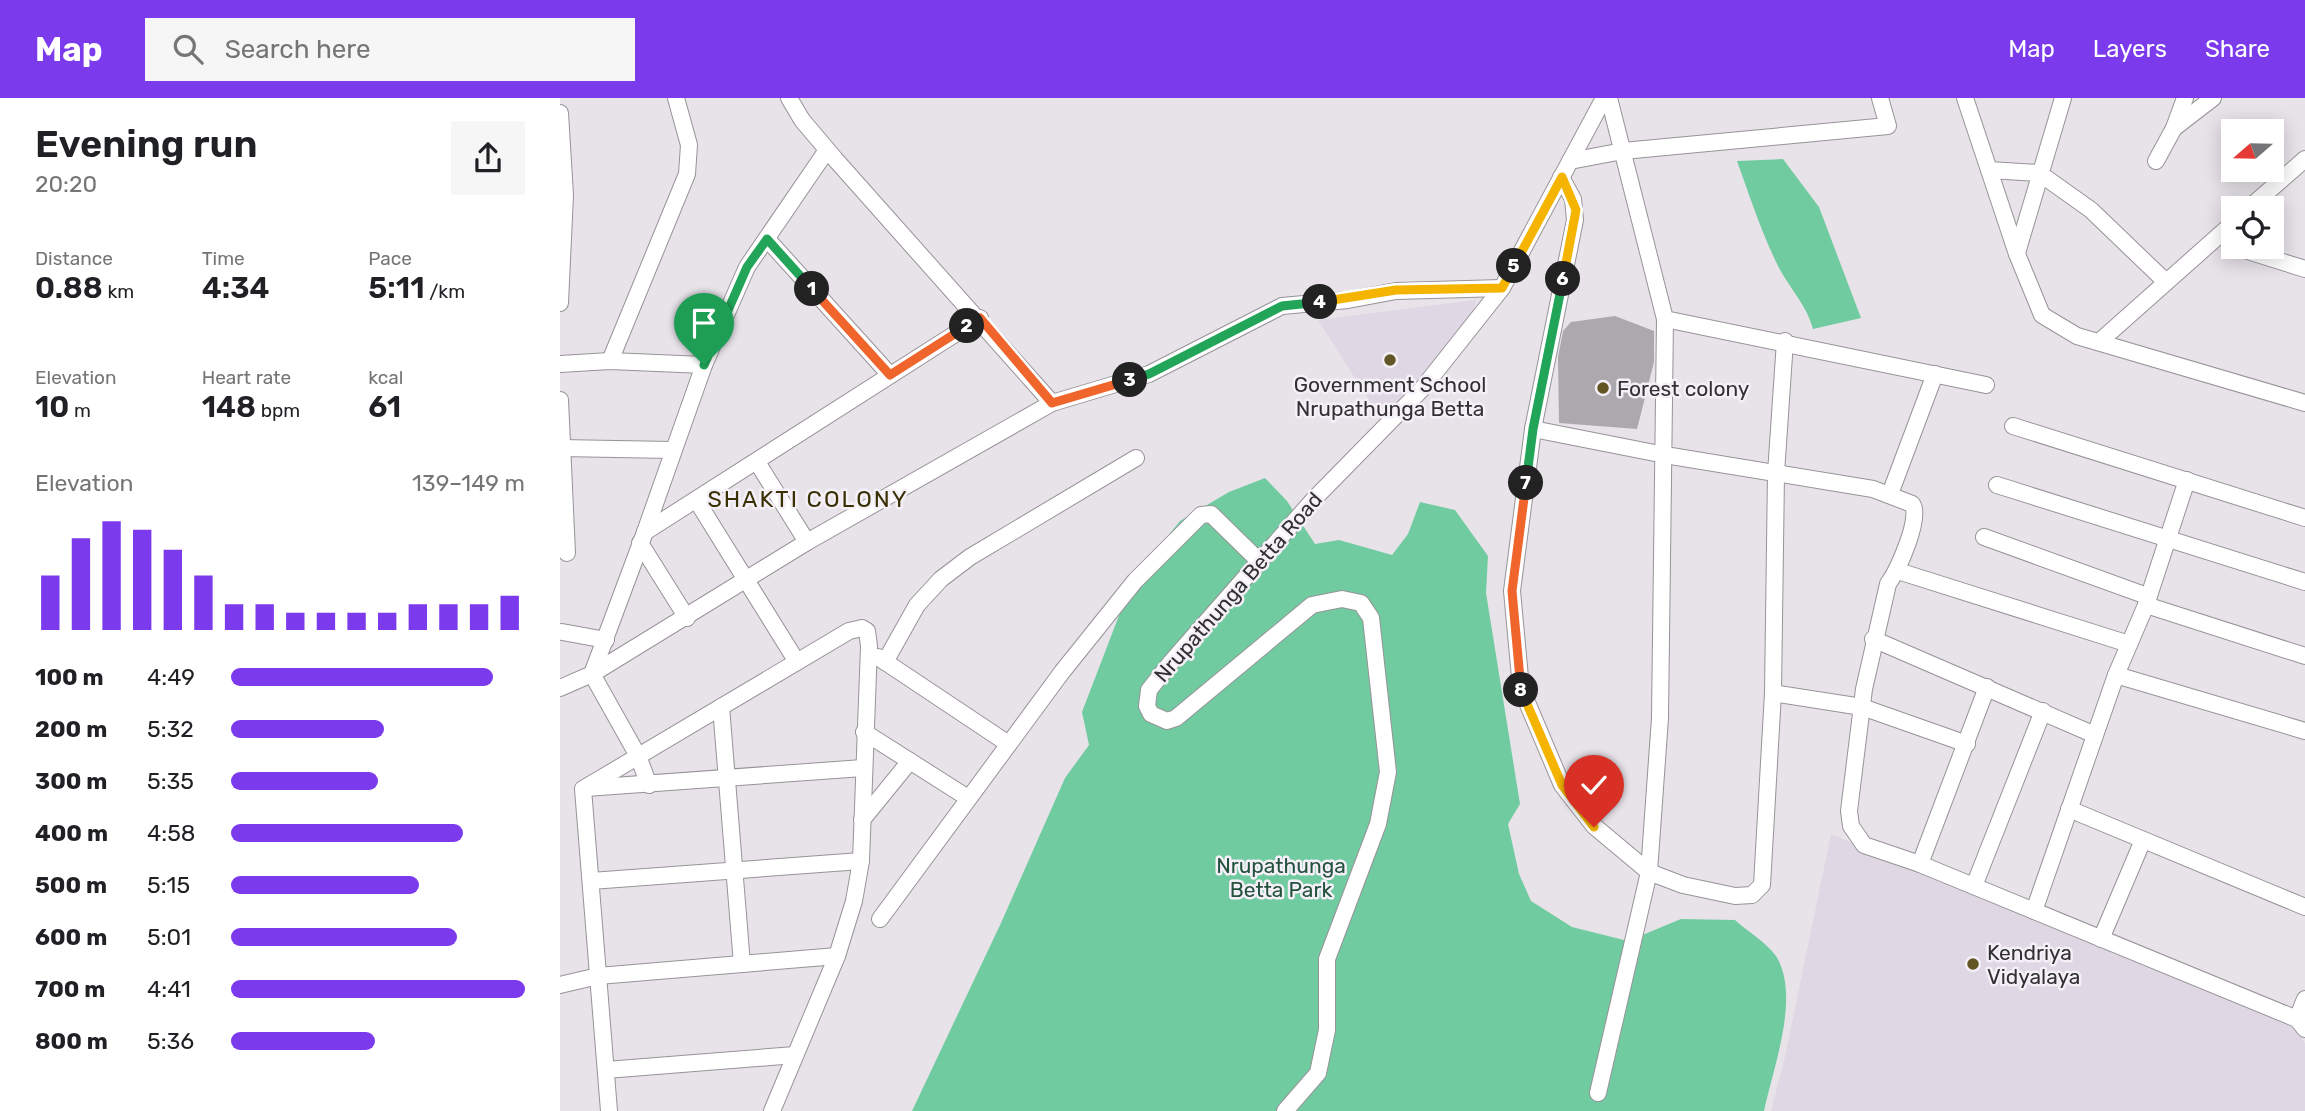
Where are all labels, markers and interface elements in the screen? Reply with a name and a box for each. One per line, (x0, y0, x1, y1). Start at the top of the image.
search box (145, 18, 635, 81)
text: Map (35, 30, 103, 69)
icon: search (169, 30, 207, 68)
text: Search here (225, 34, 370, 65)
text: Map (2008, 35, 2055, 63)
text: Layers (2093, 35, 2167, 63)
text: Share (2205, 35, 2270, 63)
north arrow (2221, 119, 2284, 182)
map controls (2221, 119, 2284, 259)
text: Evening run (35, 121, 258, 167)
button: share (451, 121, 525, 195)
text: 20:20 (35, 170, 97, 198)
button: locate (2221, 196, 2284, 259)
text: Distance (35, 247, 113, 270)
text: Time (202, 247, 245, 270)
text: Pace (368, 247, 412, 270)
pin: 5 (1496, 248, 1532, 284)
text: 5 (1507, 254, 1520, 277)
pin: 6 (1546, 262, 1580, 296)
text: 6 (1556, 267, 1569, 290)
text: 0.88 (35, 270, 103, 306)
text: 4:34 (202, 270, 270, 306)
text: 5:11 (368, 270, 425, 306)
pin: 1 (794, 272, 830, 306)
text: 1 (807, 277, 816, 300)
text: km (103, 280, 134, 303)
text: /km (425, 280, 465, 303)
pin: 4 (1302, 284, 1338, 320)
text: 4 (1313, 290, 1326, 313)
pin (674, 293, 734, 365)
icon: arrive (685, 304, 723, 342)
pin: 2 (950, 308, 984, 344)
text: 2 (960, 314, 973, 337)
marker: Government School Nrupathunga Betta (1382, 352, 1398, 368)
pin: 3 (1112, 362, 1148, 398)
text: Elevation (35, 366, 116, 389)
text: Heart rate (202, 366, 291, 389)
text: kcal (368, 366, 403, 389)
text: 3 (1123, 368, 1136, 391)
place label: Government School Nrupathunga Betta (1294, 372, 1486, 421)
place label: Forest colony (1617, 376, 1750, 401)
marker: Forest colony (1595, 380, 1611, 396)
text: 10 (35, 389, 69, 425)
text: 148 (202, 389, 256, 425)
text: 61 (368, 389, 401, 425)
text: m (69, 399, 91, 422)
text: bpm (256, 399, 300, 422)
pin: 7 (1508, 466, 1544, 500)
text: Elevation (35, 469, 134, 497)
text: 139–149 m (412, 469, 525, 497)
text: 7 (1520, 471, 1531, 494)
district label: SHAKTI COLONY (707, 485, 909, 513)
street label: Nrupathunga Betta Road (1149, 487, 1327, 687)
text: 100 m (35, 663, 104, 691)
text: 4:49 (147, 663, 195, 691)
pin: 8 (1504, 672, 1538, 708)
text: 8 (1514, 678, 1527, 701)
text: 200 m (35, 715, 107, 743)
text: 5:32 (147, 715, 194, 743)
pin (1564, 755, 1624, 827)
icon: check (1575, 766, 1613, 804)
text: 300 m (35, 767, 107, 795)
text: 5:35 (147, 767, 194, 795)
text: 400 m (35, 819, 108, 847)
text: 4:58 (147, 819, 195, 847)
park label: Nrupathunga Betta Park (1216, 853, 1346, 902)
text: 500 m (35, 871, 107, 899)
text: 5:15 (147, 871, 190, 899)
text: 600 m (35, 923, 107, 951)
text: 5:01 (147, 923, 191, 951)
place label: Kendriya Vidyalaya (1987, 940, 2080, 989)
marker: Kendriya Vidyalaya (1965, 956, 1981, 972)
text: 700 m (35, 975, 105, 1003)
text: 4:41 (147, 975, 191, 1003)
text: 800 m (35, 1027, 108, 1055)
text: 5:36 (147, 1027, 194, 1055)

